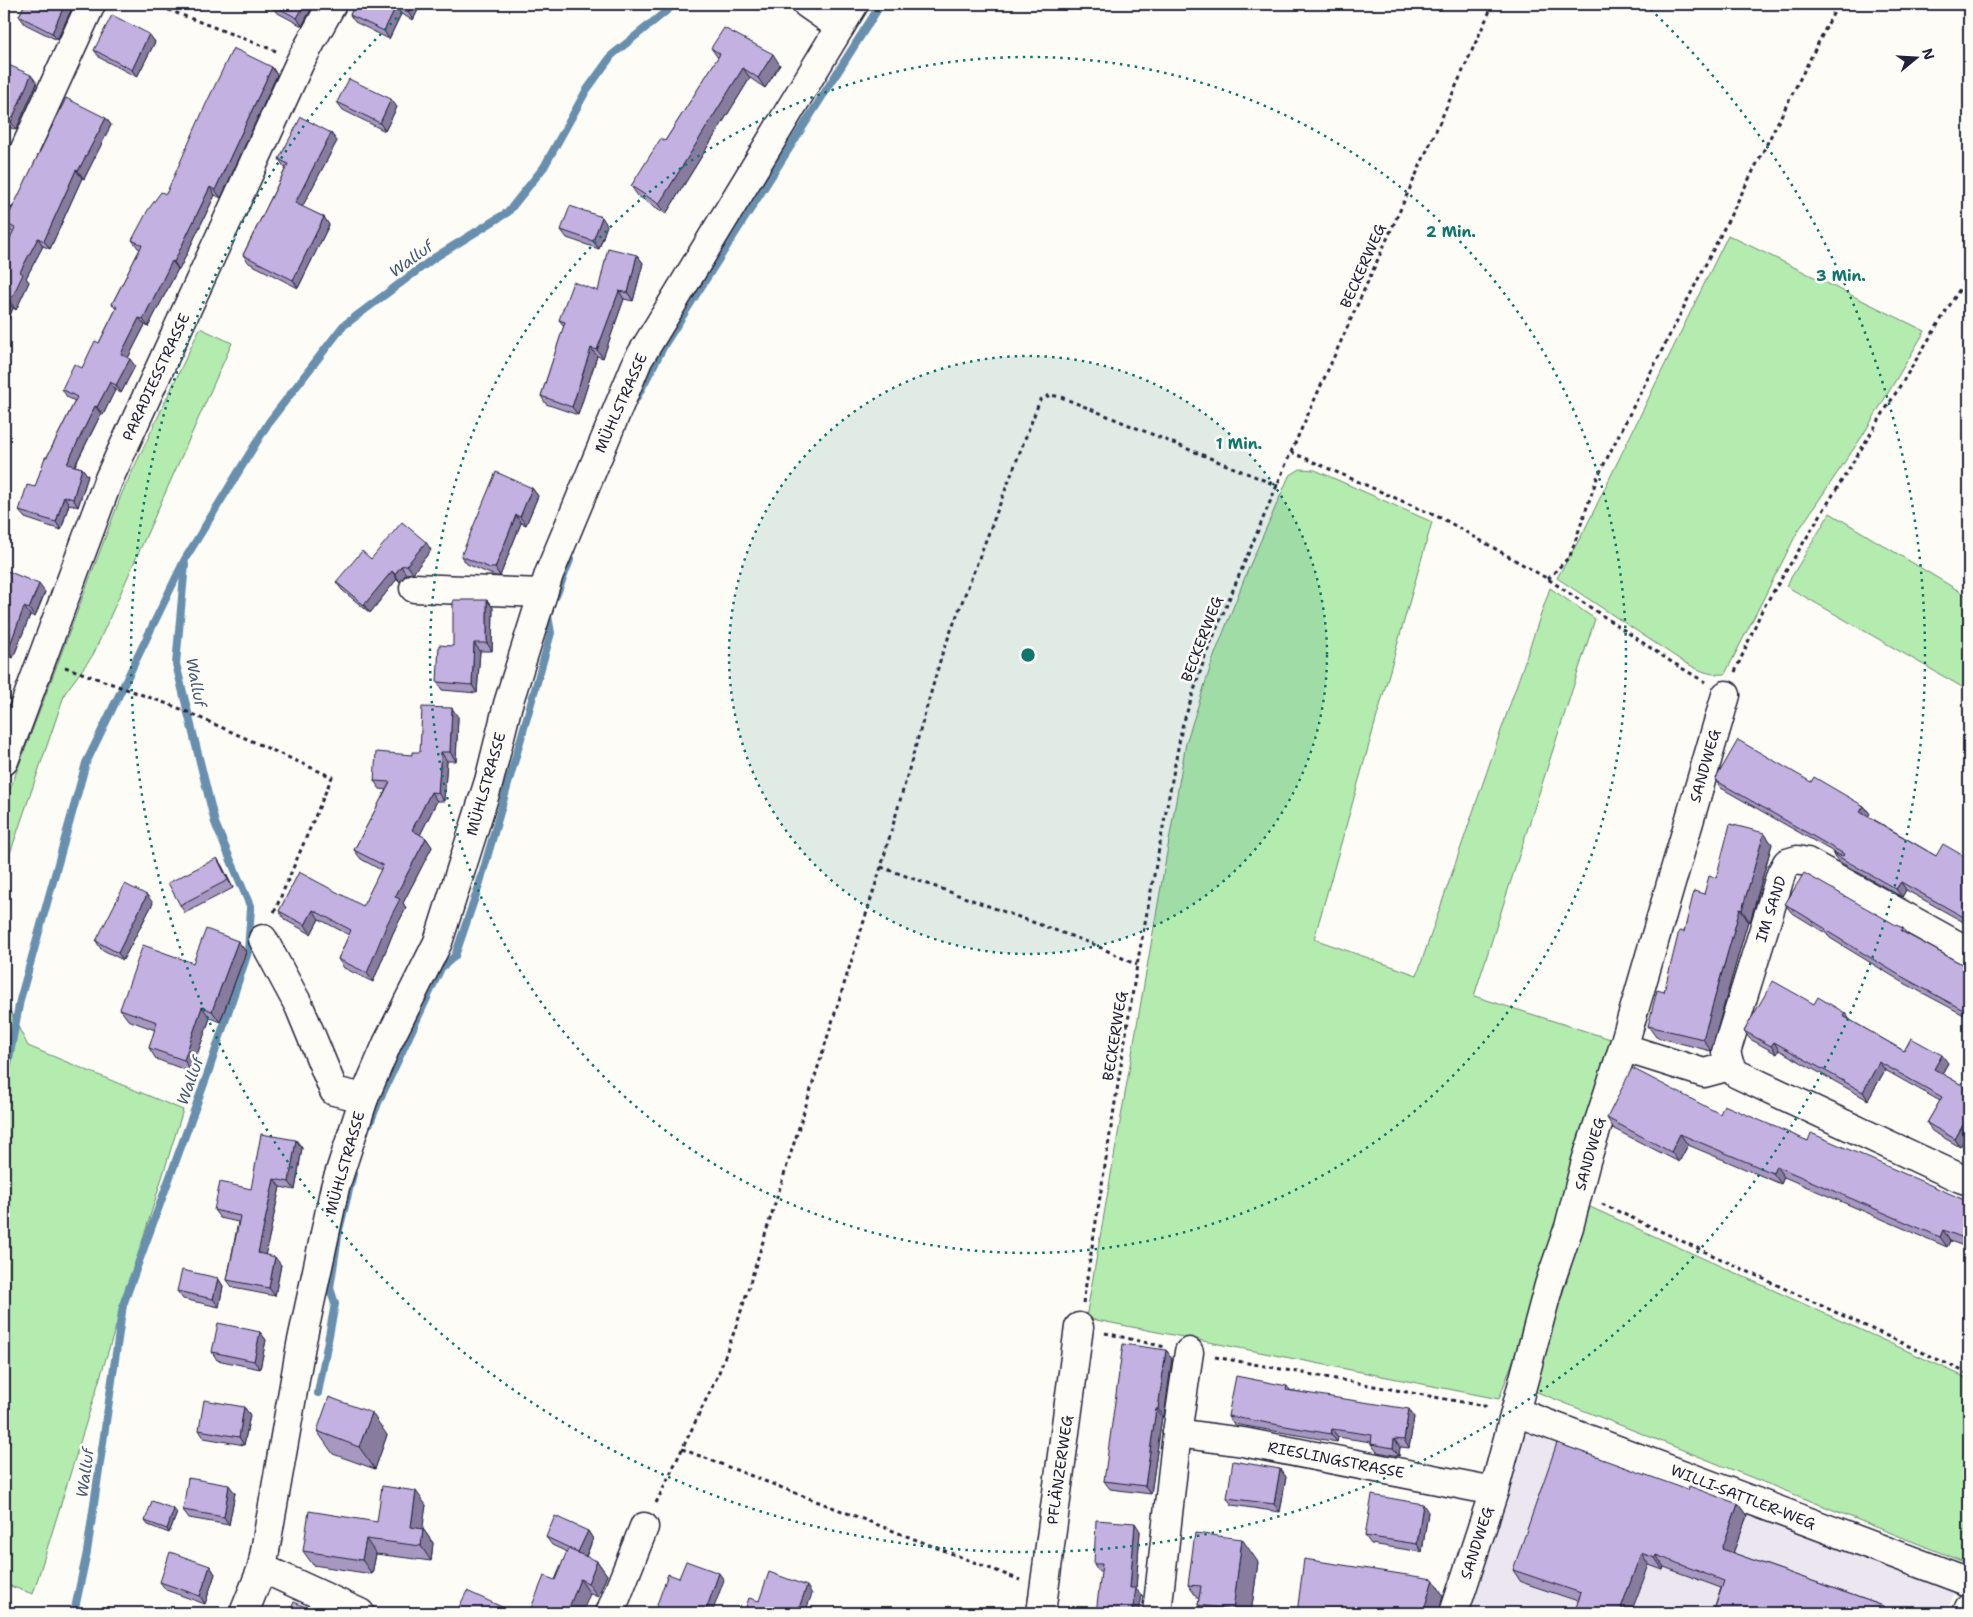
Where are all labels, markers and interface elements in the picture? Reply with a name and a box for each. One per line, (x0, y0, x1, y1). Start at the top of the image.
north arrow (1890, 32, 1940, 82)
text: N (1918, 46, 1939, 62)
street label: BECKERWEG (1335, 221, 1391, 311)
text: 2 Min. (1426, 222, 1476, 242)
water label: Walluf (385, 235, 439, 282)
text: 3 Min. (1816, 266, 1866, 286)
street label: PARADIESSTRASSE (118, 310, 194, 444)
street label: MÜHLSTRASSE (590, 350, 652, 456)
text: 1 Min. (1216, 434, 1262, 454)
street label: BECKERWEG (1176, 593, 1228, 685)
centre of rings (1019, 646, 1037, 664)
water label: Walluf (181, 656, 211, 710)
street label: SANDWEG (1685, 727, 1725, 805)
street label: MÜHLSTRASSE (462, 730, 510, 838)
street label: IM SAND (1751, 873, 1791, 945)
street label: BECKERWEG (1098, 990, 1132, 1082)
water label: Walluf (172, 1052, 209, 1108)
street label: MÜHLSTRASSE (321, 1109, 369, 1217)
street label: SANDWEG (1570, 1115, 1610, 1193)
street label: PFLÄNZERWEG (1042, 1414, 1078, 1526)
street label: RIESLINGSTRASSE (1266, 1437, 1406, 1483)
water label: Walluf (71, 1445, 99, 1499)
street label: WILLI-SATTLER-WEG (1668, 1460, 1818, 1534)
street label: SANDWEG (1456, 1504, 1498, 1582)

